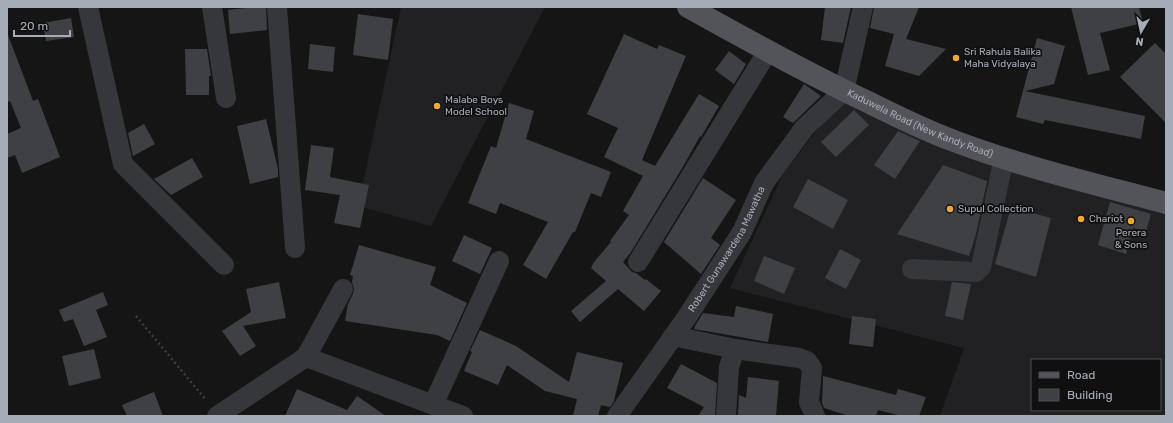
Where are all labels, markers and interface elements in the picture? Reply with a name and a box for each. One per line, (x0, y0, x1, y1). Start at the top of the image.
scale bar (14, 12, 70, 38)
north arrow (1121, 12, 1161, 52)
text: 20 m (20, 19, 48, 33)
text: N (1135, 34, 1144, 48)
place label: Sri Rahula Balika Maha Vidyalaya (964, 46, 1041, 70)
marker: Sri Rahula Balika Maha Vidyalaya (951, 53, 961, 63)
street label: Kaduwela Road (New Kandy Road) (845, 87, 995, 160)
place label: Malabe Boys Model School (445, 94, 507, 118)
marker: Malabe Boys Model School (432, 101, 442, 111)
street label: Robert Gunawardena Mawatha (686, 185, 768, 314)
place label: Supul Collection (958, 203, 1034, 215)
marker: Supul Collection (945, 204, 955, 214)
place label: Chariot (1089, 213, 1123, 225)
marker: Chariot (1076, 214, 1086, 224)
marker: Perera & Sons (1126, 216, 1136, 226)
place label: Perera & Sons (1115, 227, 1147, 251)
legend (1031, 359, 1161, 411)
text: Road (1067, 368, 1095, 382)
text: Building (1067, 388, 1113, 402)

